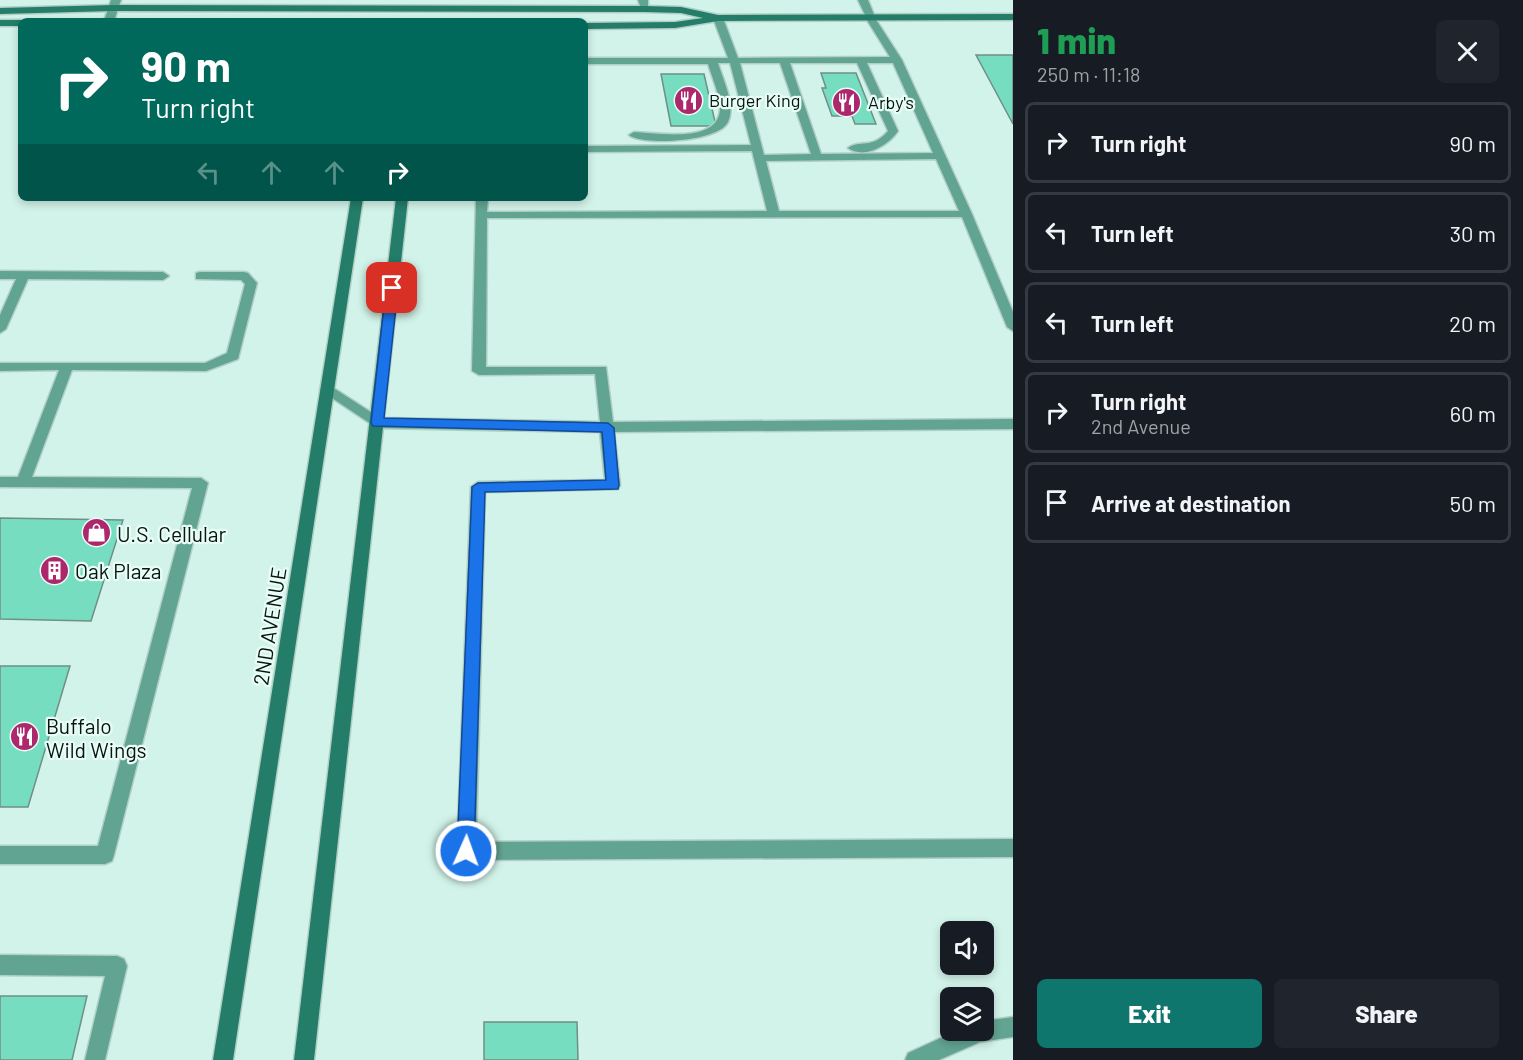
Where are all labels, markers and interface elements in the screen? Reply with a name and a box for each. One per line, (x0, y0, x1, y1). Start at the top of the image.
text: 1 min (1037, 18, 1116, 61)
button: close (1436, 20, 1499, 83)
text: 90 m (141, 40, 231, 90)
icon: right (42, 42, 120, 120)
text: 250 m · 11:18 (1037, 62, 1140, 86)
restaurant icon: Burger King (672, 84, 704, 116)
restaurant icon: Arby's (831, 86, 863, 118)
place label: Burger King (709, 89, 800, 111)
text: Turn right (141, 91, 255, 123)
place label: Arby's (868, 91, 914, 113)
icon: right (1040, 126, 1073, 159)
text: Turn right (1091, 130, 1186, 156)
text: 90 m (1450, 130, 1496, 156)
icon: left (192, 156, 225, 189)
icon: ahead (255, 156, 288, 189)
icon: ahead (318, 156, 351, 189)
icon: right (381, 156, 414, 189)
icon: left (1040, 216, 1073, 249)
text: Turn left (1091, 220, 1174, 246)
text: 30 m (1450, 220, 1496, 246)
pin (366, 262, 417, 313)
icon: arrive (375, 271, 408, 304)
icon: left (1040, 306, 1073, 339)
text: Turn left (1091, 310, 1174, 336)
text: 20 m (1449, 310, 1496, 336)
text: Turn right (1091, 388, 1186, 414)
icon: right (1040, 396, 1073, 429)
text: 60 m (1450, 400, 1496, 426)
text: 2nd Avenue (1091, 414, 1191, 438)
icon: arrive (1040, 486, 1073, 519)
text: Arrive at destination (1091, 490, 1290, 516)
text: 50 m (1450, 490, 1496, 516)
shop icon: U.S. Cellular (80, 517, 112, 549)
place label: U.S. Cellular (117, 521, 227, 546)
building icon: Oak Plaza (38, 554, 70, 586)
place label: Oak Plaza (75, 558, 161, 583)
street label: 2ND AVENUE (247, 565, 291, 687)
place label: Buffalo Wild Wings (46, 713, 147, 762)
restaurant icon: Buffalo Wild Wings (9, 721, 41, 753)
position arrow (434, 819, 498, 883)
map controls (940, 921, 994, 1041)
button: sound (940, 921, 994, 975)
button: Exit (1037, 979, 1262, 1048)
button: Share (1274, 979, 1499, 1048)
button: layers (940, 987, 994, 1041)

